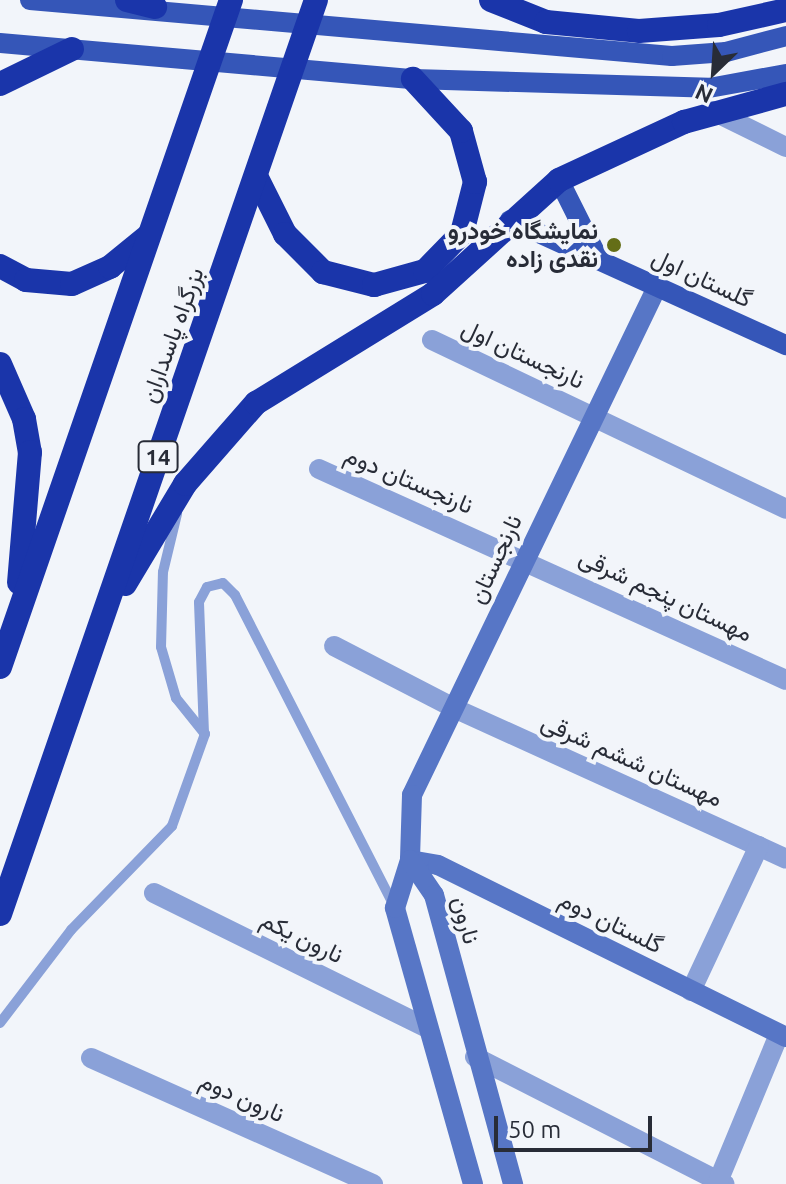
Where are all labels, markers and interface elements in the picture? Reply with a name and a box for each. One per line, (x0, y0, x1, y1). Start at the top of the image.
north arrow (674, 32, 754, 112)
text: N (691, 79, 716, 109)
place label: نمایشگاه خودرو نقدی زاده (448, 217, 598, 273)
marker: نمایشگاه خودرو نقدی زاده (605, 236, 623, 254)
street label: گلستان اول (647, 242, 757, 314)
street label: بزرگراه پاسداران (134, 263, 210, 407)
street label: نارنجستان اول (457, 313, 589, 395)
road number: 14 (136, 439, 180, 475)
street label: نارنجستان دوم (340, 440, 478, 520)
street label: نارنجستان (462, 510, 528, 608)
street label: مهستان پنجم شرقی (575, 542, 757, 648)
street label: مهستان ششم شرقی (537, 707, 727, 813)
street label: گلستان دوم (554, 884, 668, 960)
street label: نارون (446, 893, 486, 947)
street label: نارون یکم (256, 905, 348, 969)
street label: نارون دوم (195, 1066, 289, 1128)
scale bar (498, 1100, 656, 1150)
text: 50 m (508, 1116, 561, 1143)

